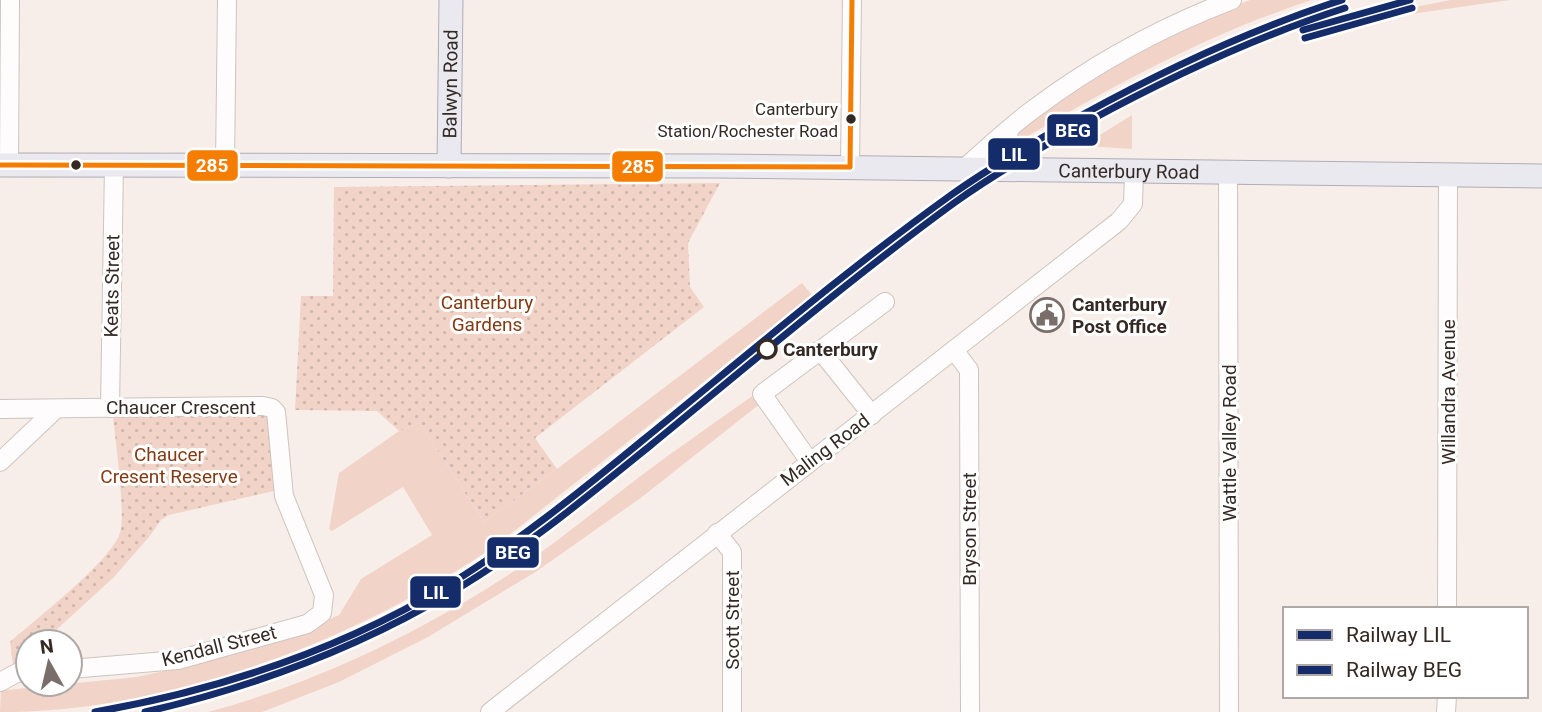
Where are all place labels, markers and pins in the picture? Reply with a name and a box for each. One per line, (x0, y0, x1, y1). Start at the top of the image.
place label: Canterbury Station/Rochester Road (658, 99, 838, 141)
marker: Canterbury Station/Rochester Road (844, 112, 858, 126)
unlabelled marker (69, 158, 83, 172)
place label: Canterbury Post Office (1072, 293, 1167, 338)
public building icon: Canterbury Post Office (1028, 296, 1066, 334)
place label: Canterbury (783, 338, 878, 361)
marker: Canterbury (757, 339, 777, 359)

